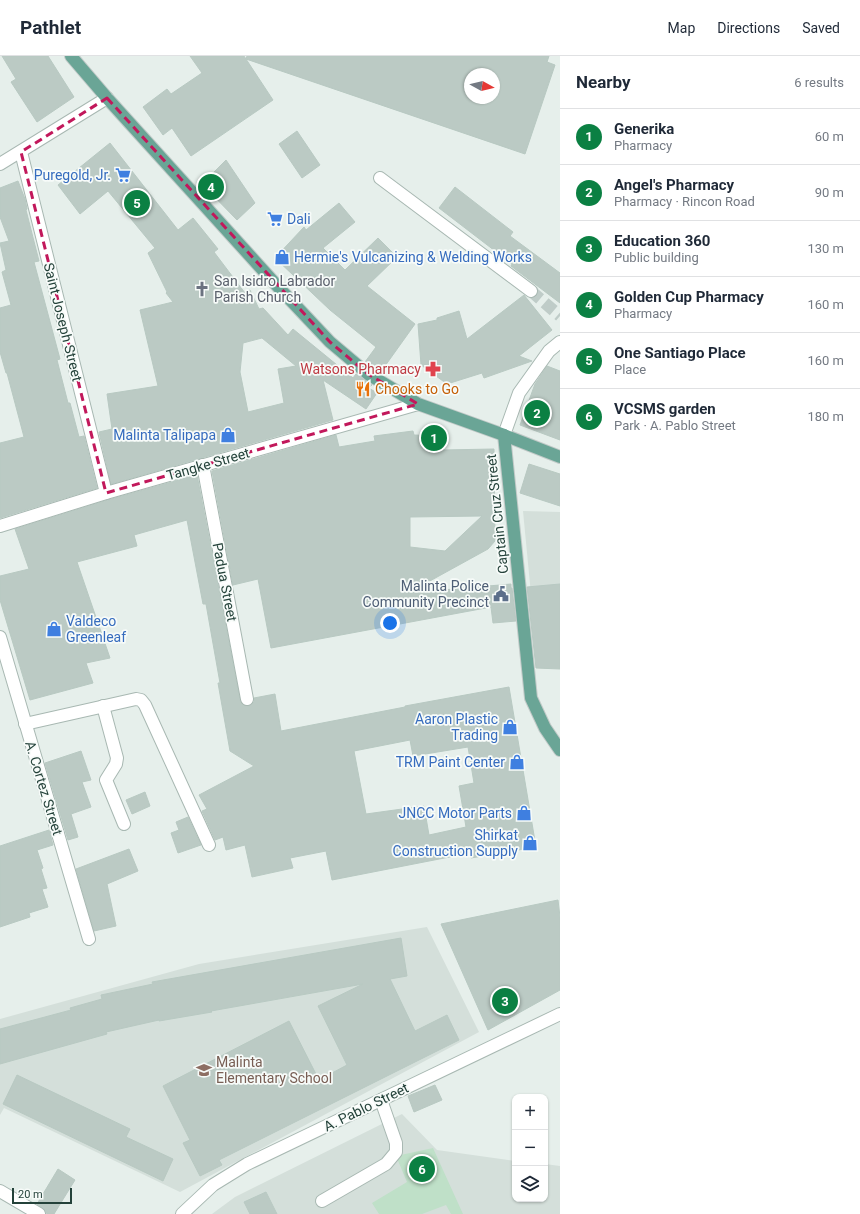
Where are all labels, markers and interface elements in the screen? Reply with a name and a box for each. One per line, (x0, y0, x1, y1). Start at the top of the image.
text: Pathlet (20, 16, 81, 39)
text: Map (668, 20, 695, 36)
text: Directions (717, 20, 780, 36)
text: Saved (802, 20, 840, 36)
north arrow (464, 68, 500, 104)
text: Nearby (576, 72, 631, 92)
text: 6 results (794, 75, 844, 90)
text: Generika (614, 120, 674, 138)
text: 1 (585, 129, 593, 144)
text: 60 m (815, 129, 844, 144)
text: Pharmacy (614, 138, 672, 153)
supermarket icon: Puregold, Jr. (114, 166, 132, 184)
place label: Puregold, Jr. (34, 167, 111, 183)
pin: 4 (198, 172, 224, 202)
text: Angel's Pharmacy (614, 176, 734, 194)
text: 2 (585, 185, 593, 200)
text: 90 m (815, 185, 844, 200)
pin: 5 (124, 188, 150, 218)
text: Pharmacy · Rincon Road (614, 194, 755, 209)
supermarket icon: Dali (266, 210, 284, 228)
place label: Dali (287, 211, 311, 227)
text: Education 360 (614, 232, 710, 250)
text: 3 (585, 241, 593, 256)
text: 130 m (807, 241, 844, 256)
shop icon: Hermie's Vulcanizing & Welding Works (273, 248, 291, 266)
place label: Hermie's Vulcanizing & Welding Works (294, 249, 532, 265)
text: Public building (614, 250, 699, 265)
street label: Saint Joseph Street (41, 261, 86, 383)
place label: San Isidro Labrador Parish Church (214, 273, 336, 305)
church icon: San Isidro Labrador Parish Church (193, 280, 211, 298)
text: Golden Cup Pharmacy (614, 288, 764, 306)
text: 4 (585, 297, 593, 312)
text: 160 m (807, 297, 844, 312)
text: Pharmacy (614, 306, 672, 321)
text: One Santiago Place (614, 344, 746, 362)
text: 5 (585, 353, 593, 368)
text: 160 m (807, 353, 844, 368)
pharmacy icon: Watsons Pharmacy (424, 360, 442, 378)
place label: Watsons Pharmacy (300, 361, 421, 377)
text: Place (614, 362, 646, 377)
restaurant icon: Chooks to Go (354, 380, 372, 398)
place label: Chooks to Go (375, 381, 459, 397)
pin: 2 (524, 398, 550, 428)
text: VCSMS garden (614, 400, 716, 418)
text: 6 (585, 409, 593, 424)
text: 180 m (807, 409, 844, 424)
text: Park · A. Pablo Street (614, 418, 736, 433)
pin: 1 (421, 423, 447, 453)
shop icon: Malinta Talipapa (219, 426, 237, 444)
place label: Malinta Talipapa (113, 427, 216, 443)
street label: Tangke Street (165, 444, 252, 483)
street label: Captain Cruz Street (483, 453, 511, 575)
street label: Padua Street (210, 541, 241, 623)
place label: Malinta Police Community Precinct (363, 578, 489, 610)
public building icon: Malinta Police Community Precinct (492, 585, 510, 603)
place label: Valdeco Greenleaf (66, 613, 126, 645)
your location (380, 613, 400, 633)
shop icon: Valdeco Greenleaf (45, 620, 63, 638)
place label: Aaron Plastic Trading (415, 711, 498, 743)
shop icon: Aaron Plastic Trading (501, 718, 519, 736)
street label: A. Cortez Street (22, 739, 66, 838)
shop icon: TRM Paint Center (508, 753, 526, 771)
place label: TRM Paint Center (396, 754, 505, 770)
shop icon: JNCC Motor Parts (515, 804, 533, 822)
place label: JNCC Motor Parts (398, 805, 512, 821)
place label: Shirkat Construction Supply (393, 827, 518, 859)
shop icon: Shirkat Construction Supply (521, 834, 539, 852)
pin: 3 (492, 986, 518, 1016)
place label: Malinta Elementary School (216, 1054, 332, 1086)
school or university icon: Malinta Elementary School (195, 1061, 213, 1079)
street label: A. Pablo Street (321, 1079, 411, 1134)
map controls (512, 1094, 548, 1202)
button: + (512, 1094, 548, 1130)
button: − (512, 1130, 548, 1166)
pin: 6 (409, 1154, 435, 1184)
button: layers (512, 1166, 548, 1202)
scale bar (12, 1186, 72, 1205)
text: 20 m (18, 1188, 43, 1201)

